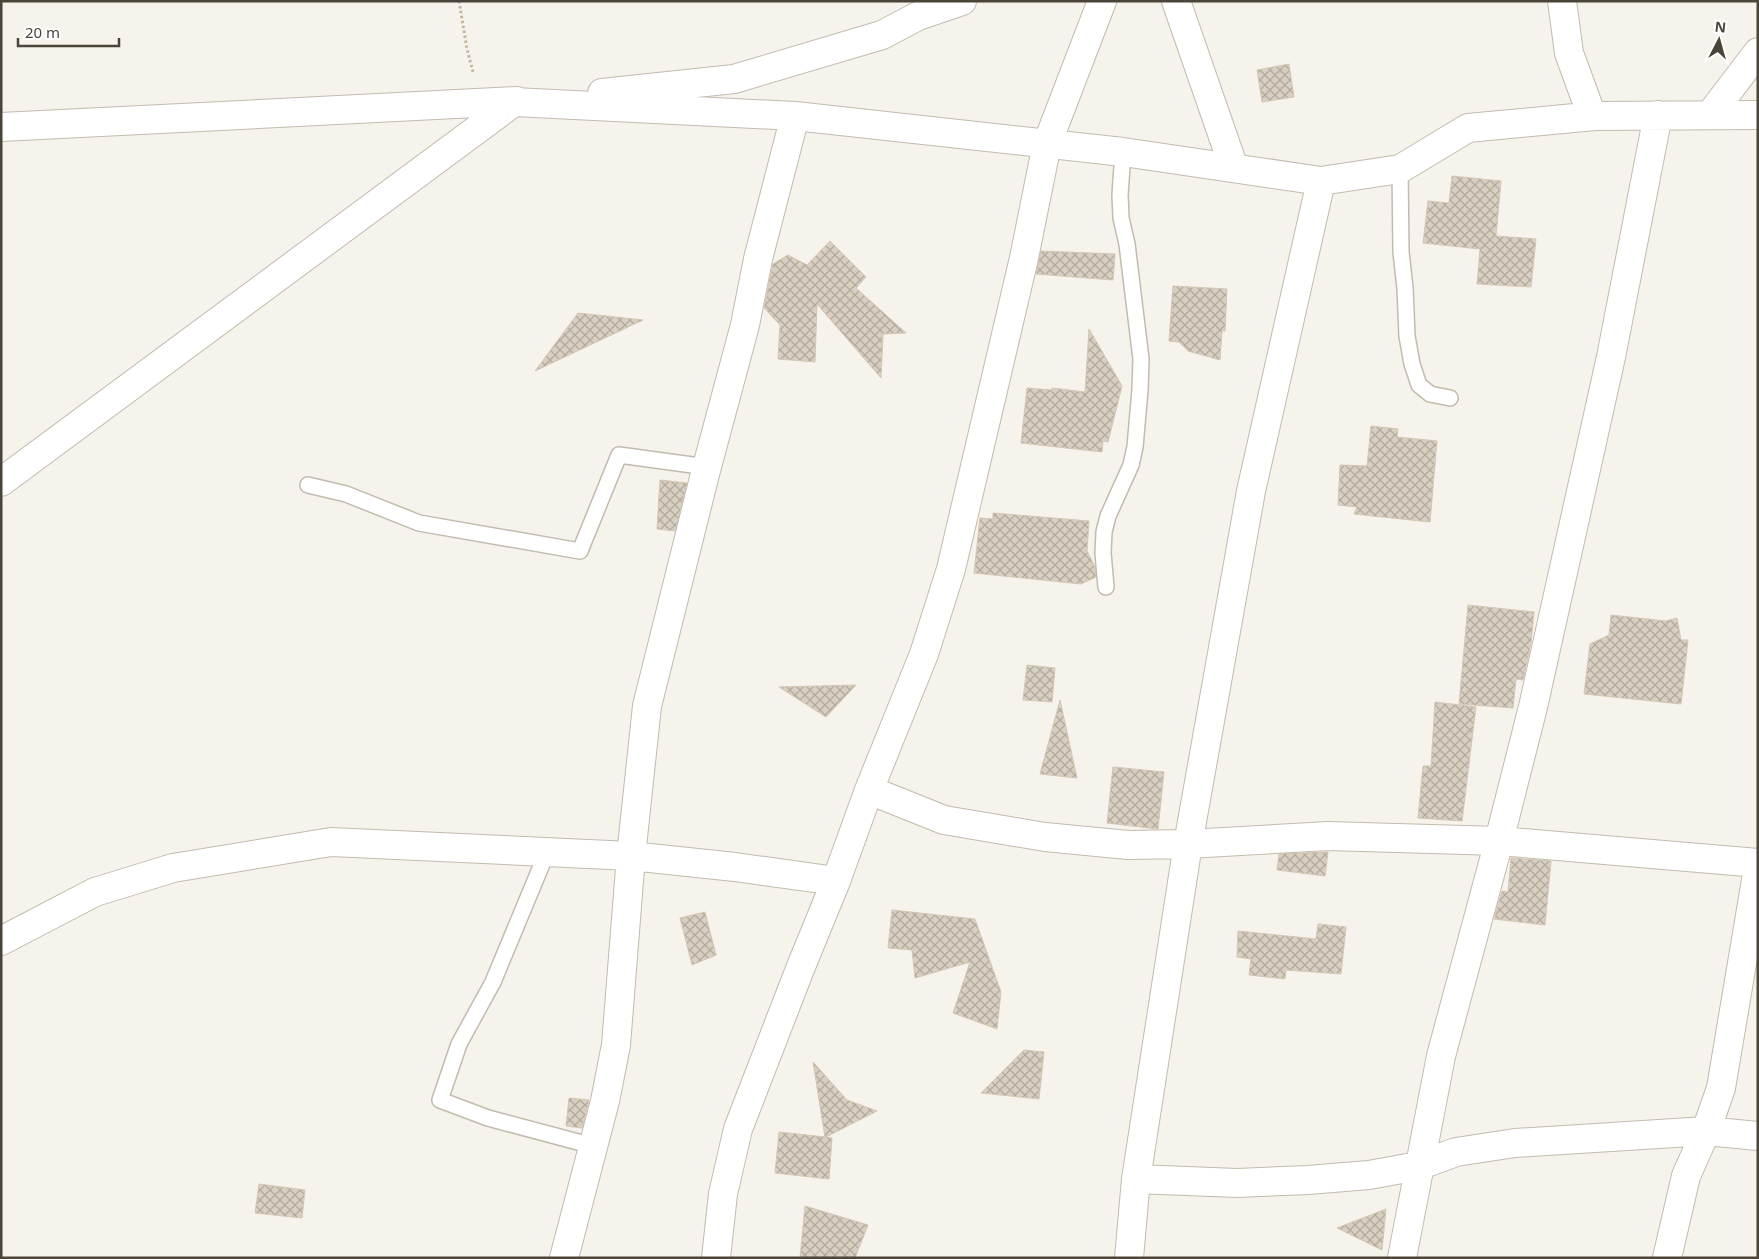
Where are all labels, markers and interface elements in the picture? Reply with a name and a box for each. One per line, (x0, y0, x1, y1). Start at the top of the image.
scale bar (18, 15, 119, 47)
north arrow (1694, 15, 1744, 65)
text: N (1714, 17, 1727, 37)
text: 20 m (25, 22, 60, 42)

